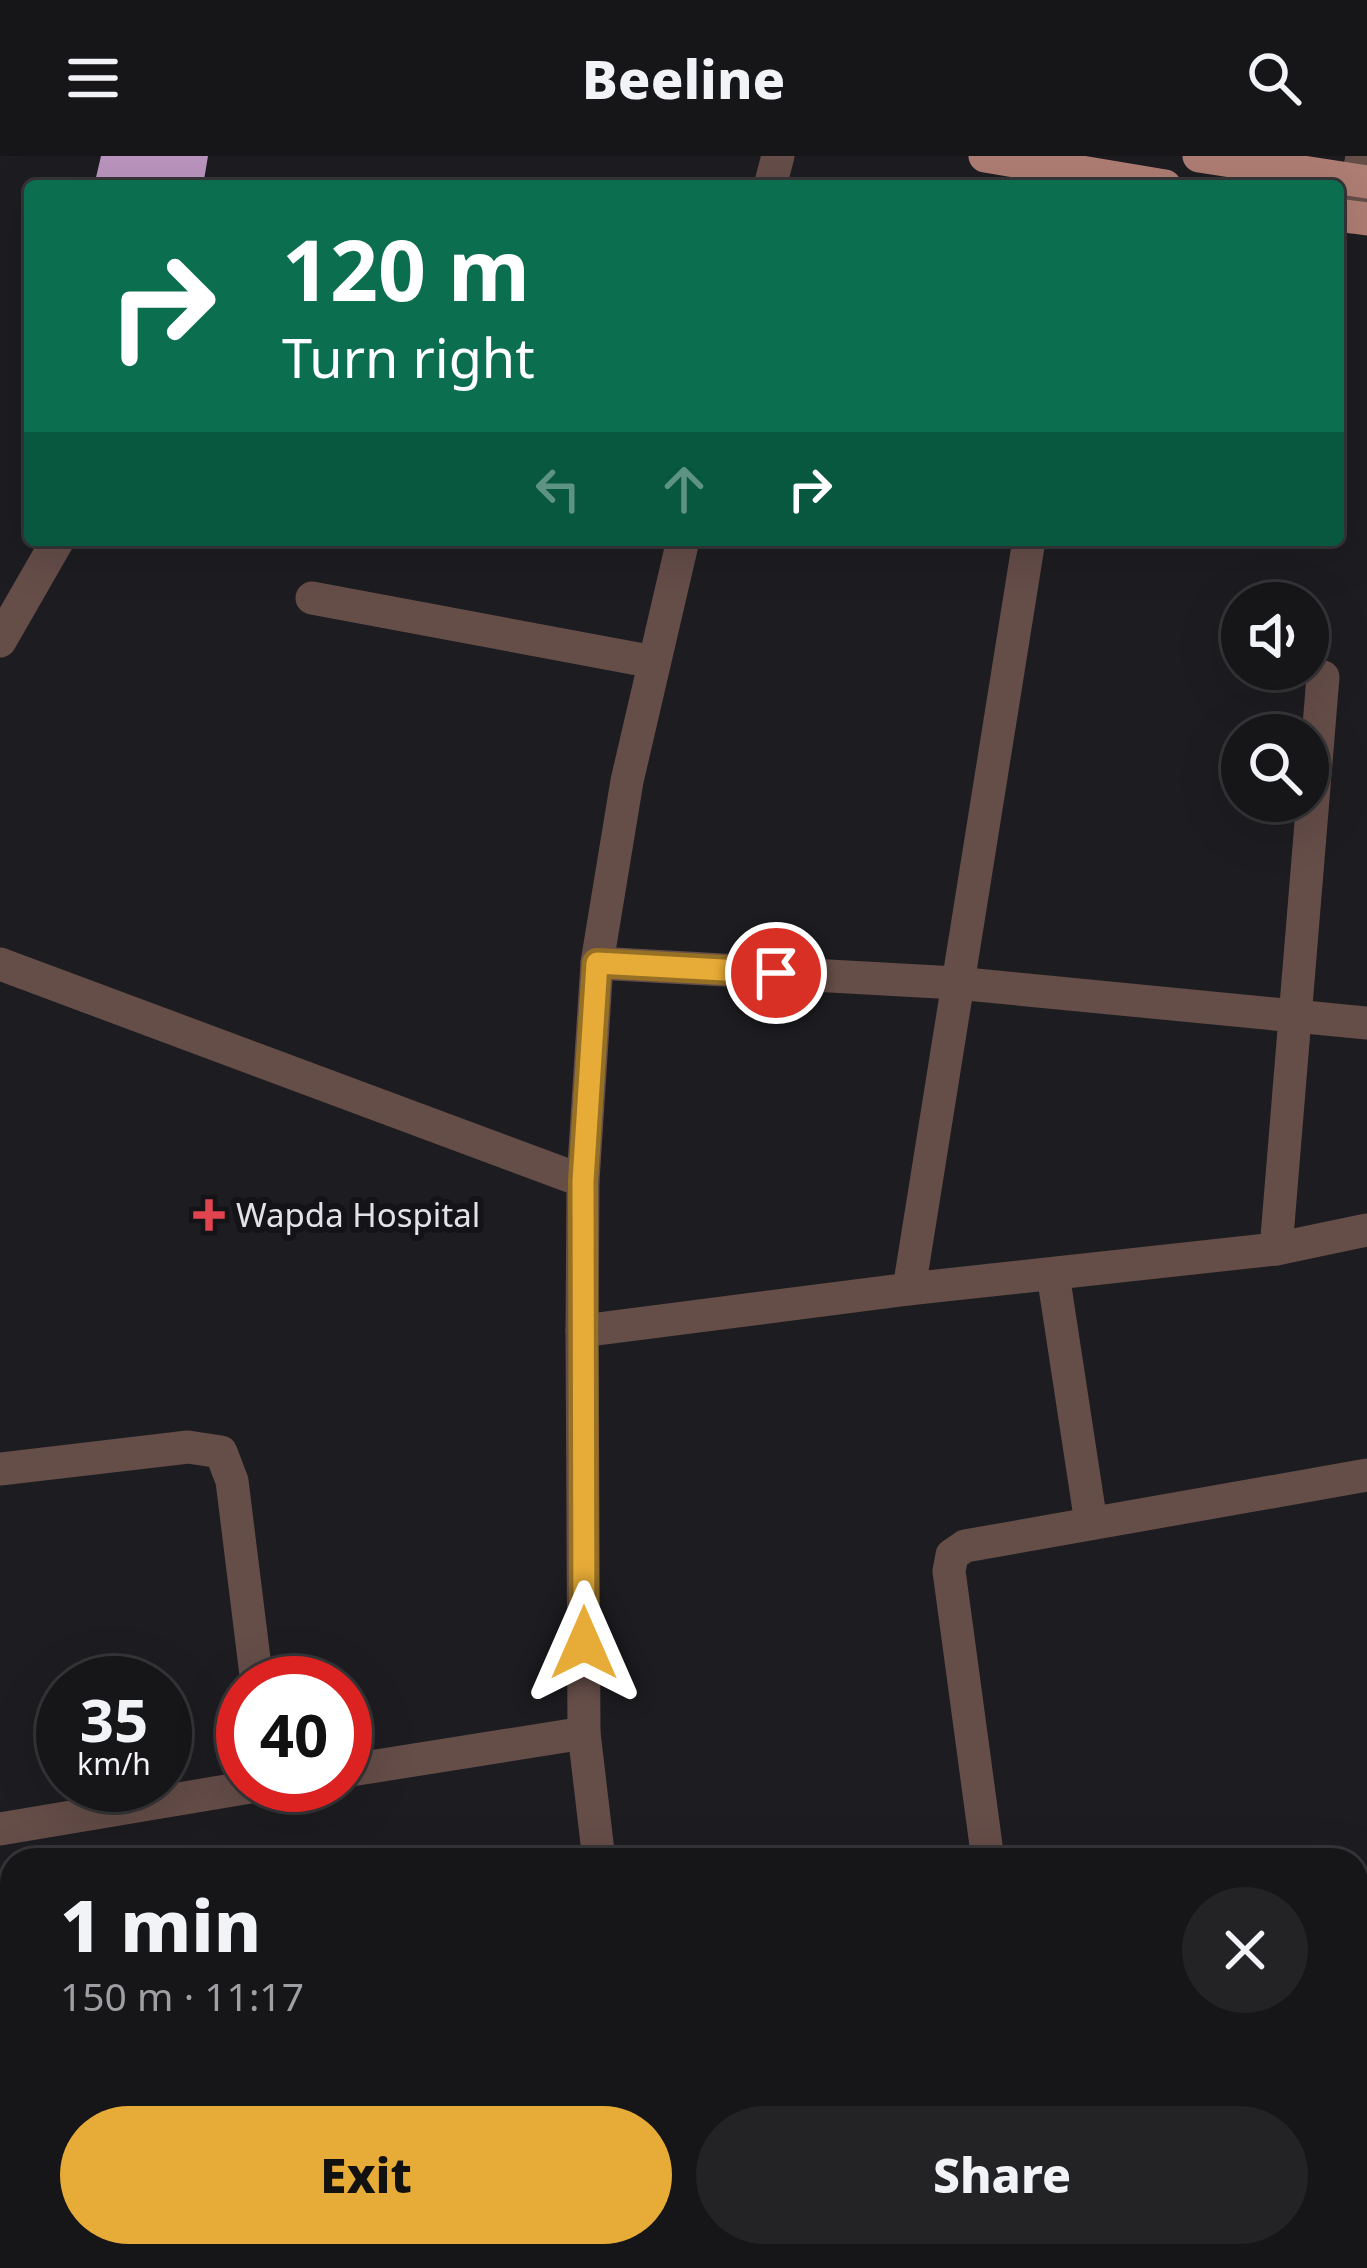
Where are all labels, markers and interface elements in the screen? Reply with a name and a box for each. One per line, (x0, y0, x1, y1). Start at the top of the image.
text: Beeline (582, 41, 785, 115)
icon: menu (60, 45, 126, 111)
icon: search (1241, 45, 1307, 111)
text: 120 m (282, 211, 530, 326)
icon: right (84, 228, 240, 384)
text: Turn right (282, 320, 535, 394)
icon: left (525, 456, 591, 522)
icon: ahead (651, 456, 717, 522)
icon: right (777, 456, 843, 522)
map controls (1221, 582, 1329, 822)
button: sound (1221, 582, 1329, 690)
button: search (1221, 714, 1329, 822)
pin (725, 922, 827, 1024)
icon: arrive (743, 940, 809, 1006)
place label: Wapda Hospital (236, 1192, 480, 1237)
marker: Wapda Hospital (193, 1199, 225, 1231)
position arrow (521, 1580, 647, 1706)
speed limit sign: 40 (216, 1656, 372, 1812)
text: 35 (80, 1678, 148, 1760)
text: km/h (77, 1743, 151, 1784)
text: 1 min (60, 1875, 261, 1973)
button: close (1182, 1887, 1308, 2013)
text: 150 m · 11:17 (60, 1969, 304, 2022)
button: Exit (60, 2106, 672, 2244)
button: Share (696, 2106, 1308, 2244)

